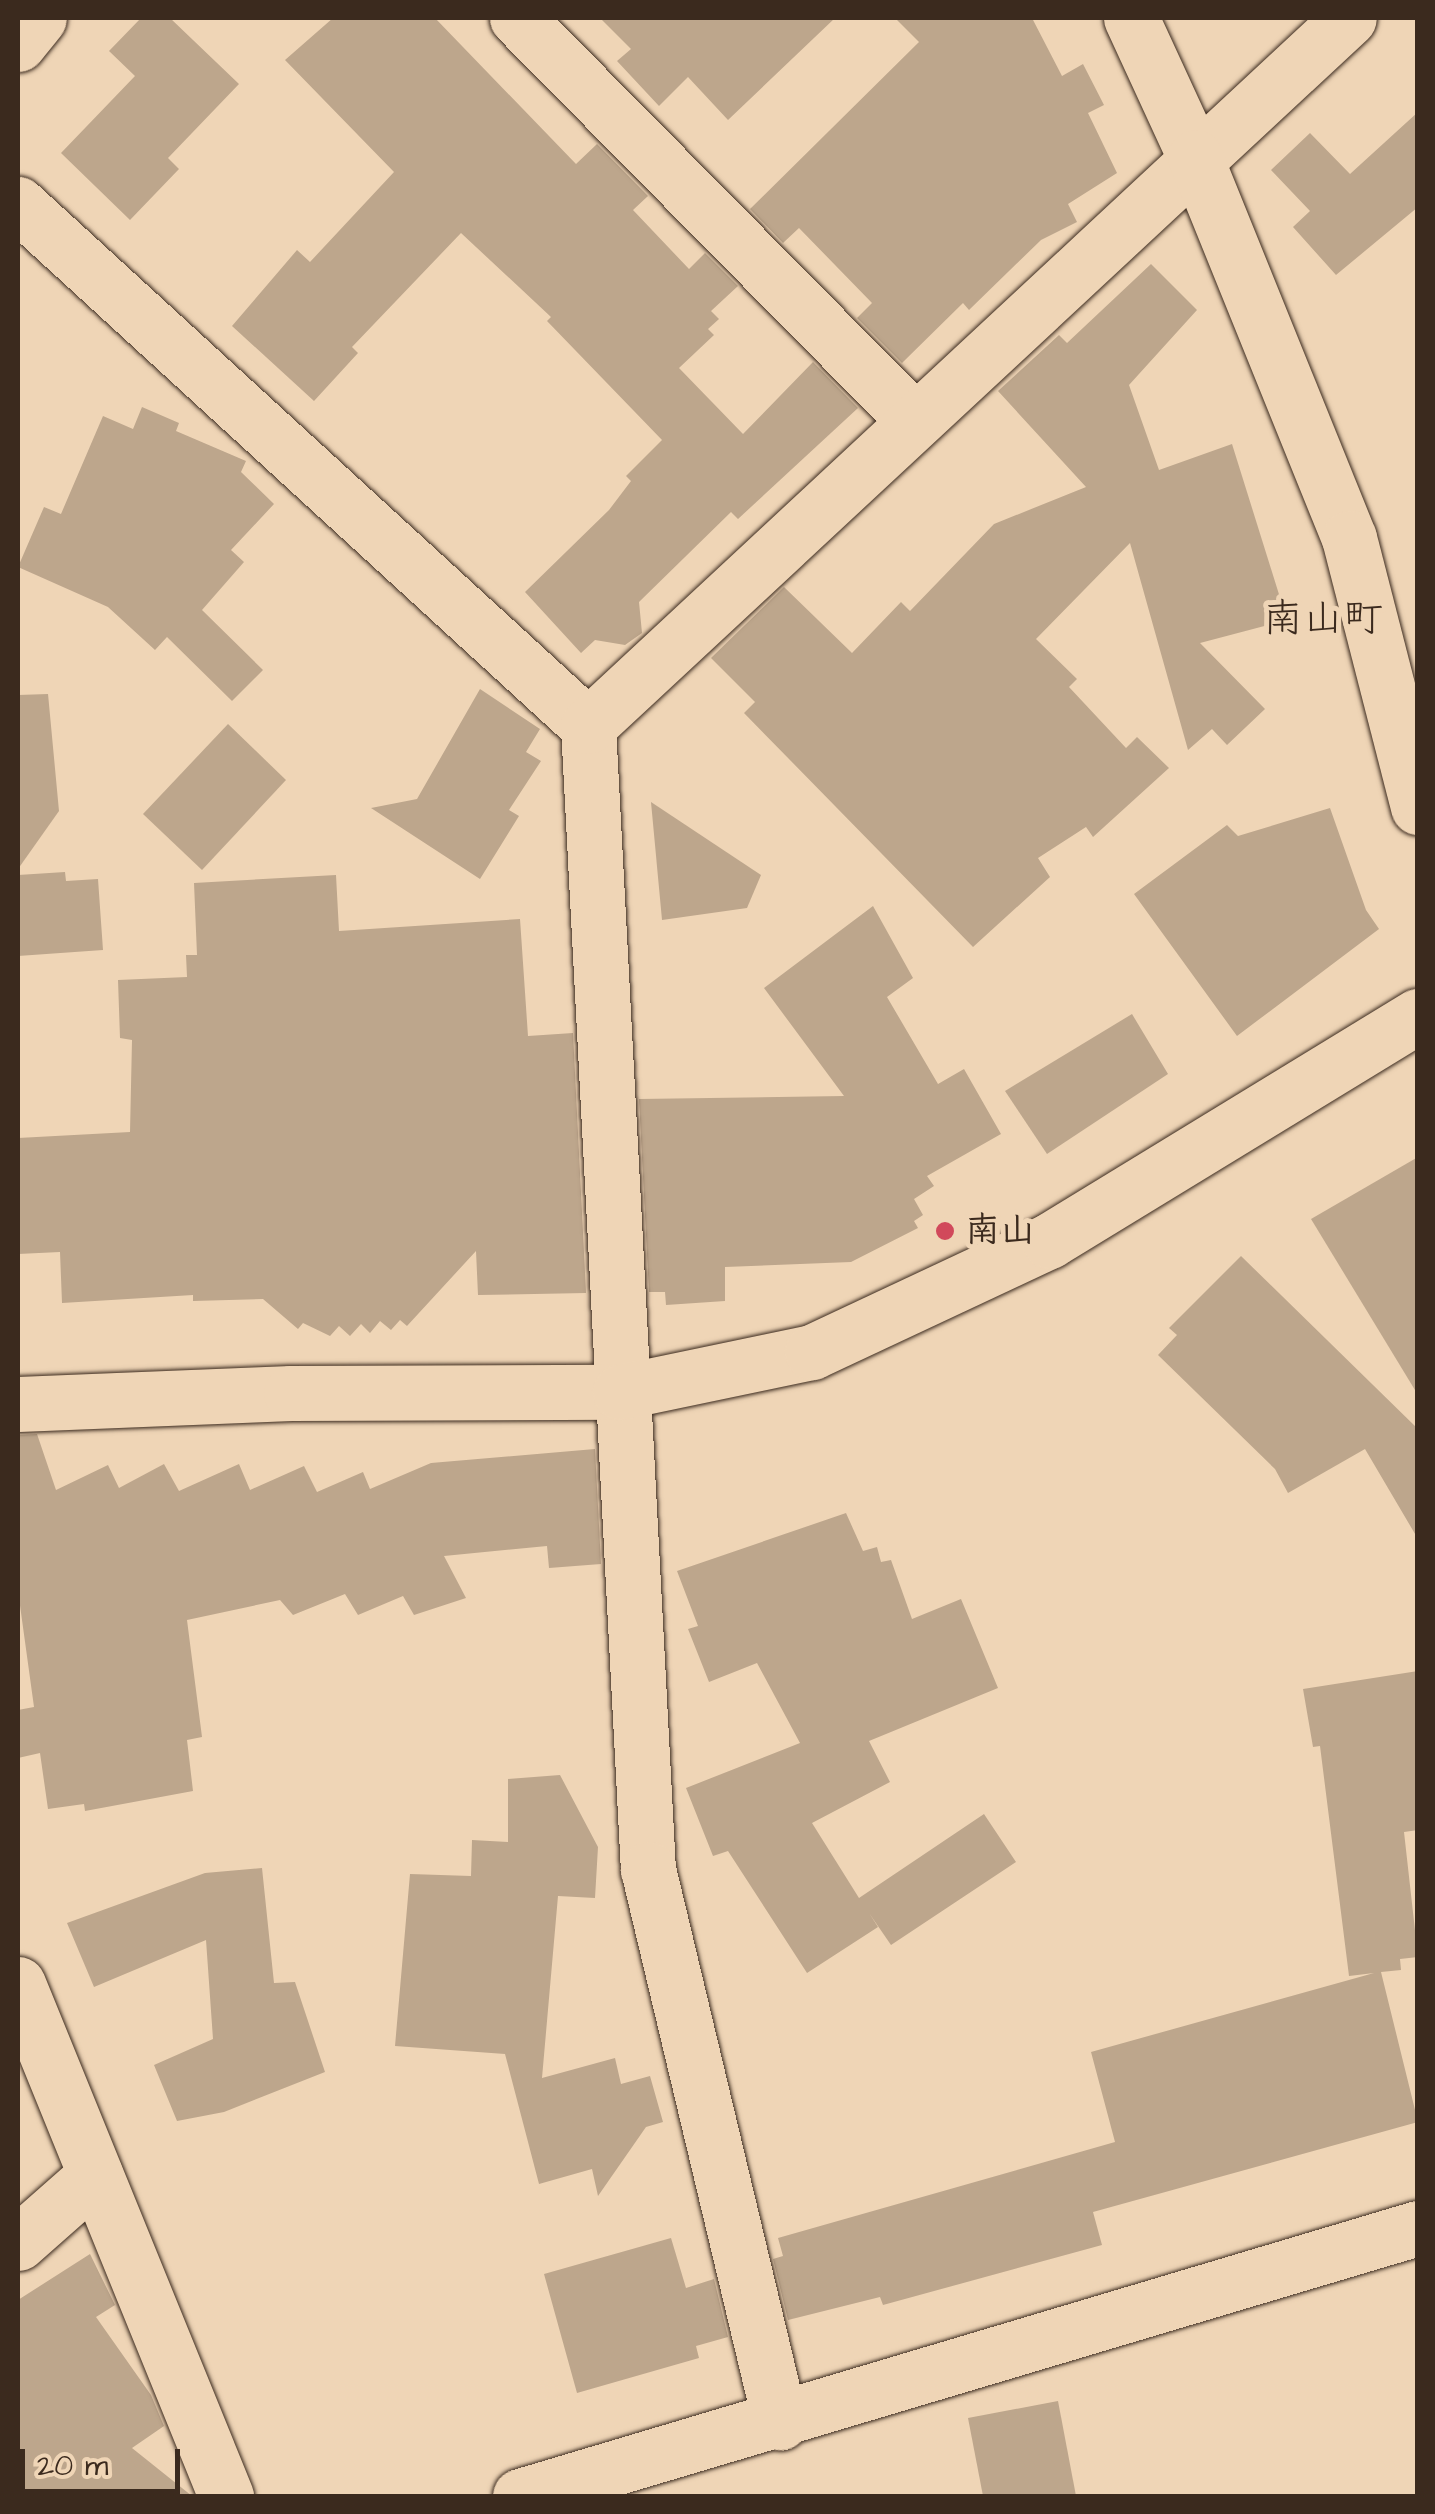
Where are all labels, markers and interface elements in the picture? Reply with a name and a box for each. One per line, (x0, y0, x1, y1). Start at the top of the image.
district label: 南山町 (1263, 596, 1383, 644)
place label: 南山 (965, 1210, 1035, 1252)
marker: 南山 (934, 1220, 956, 1242)
scale bar (25, 2429, 185, 2491)
text: 20 m (37, 2445, 108, 2487)

